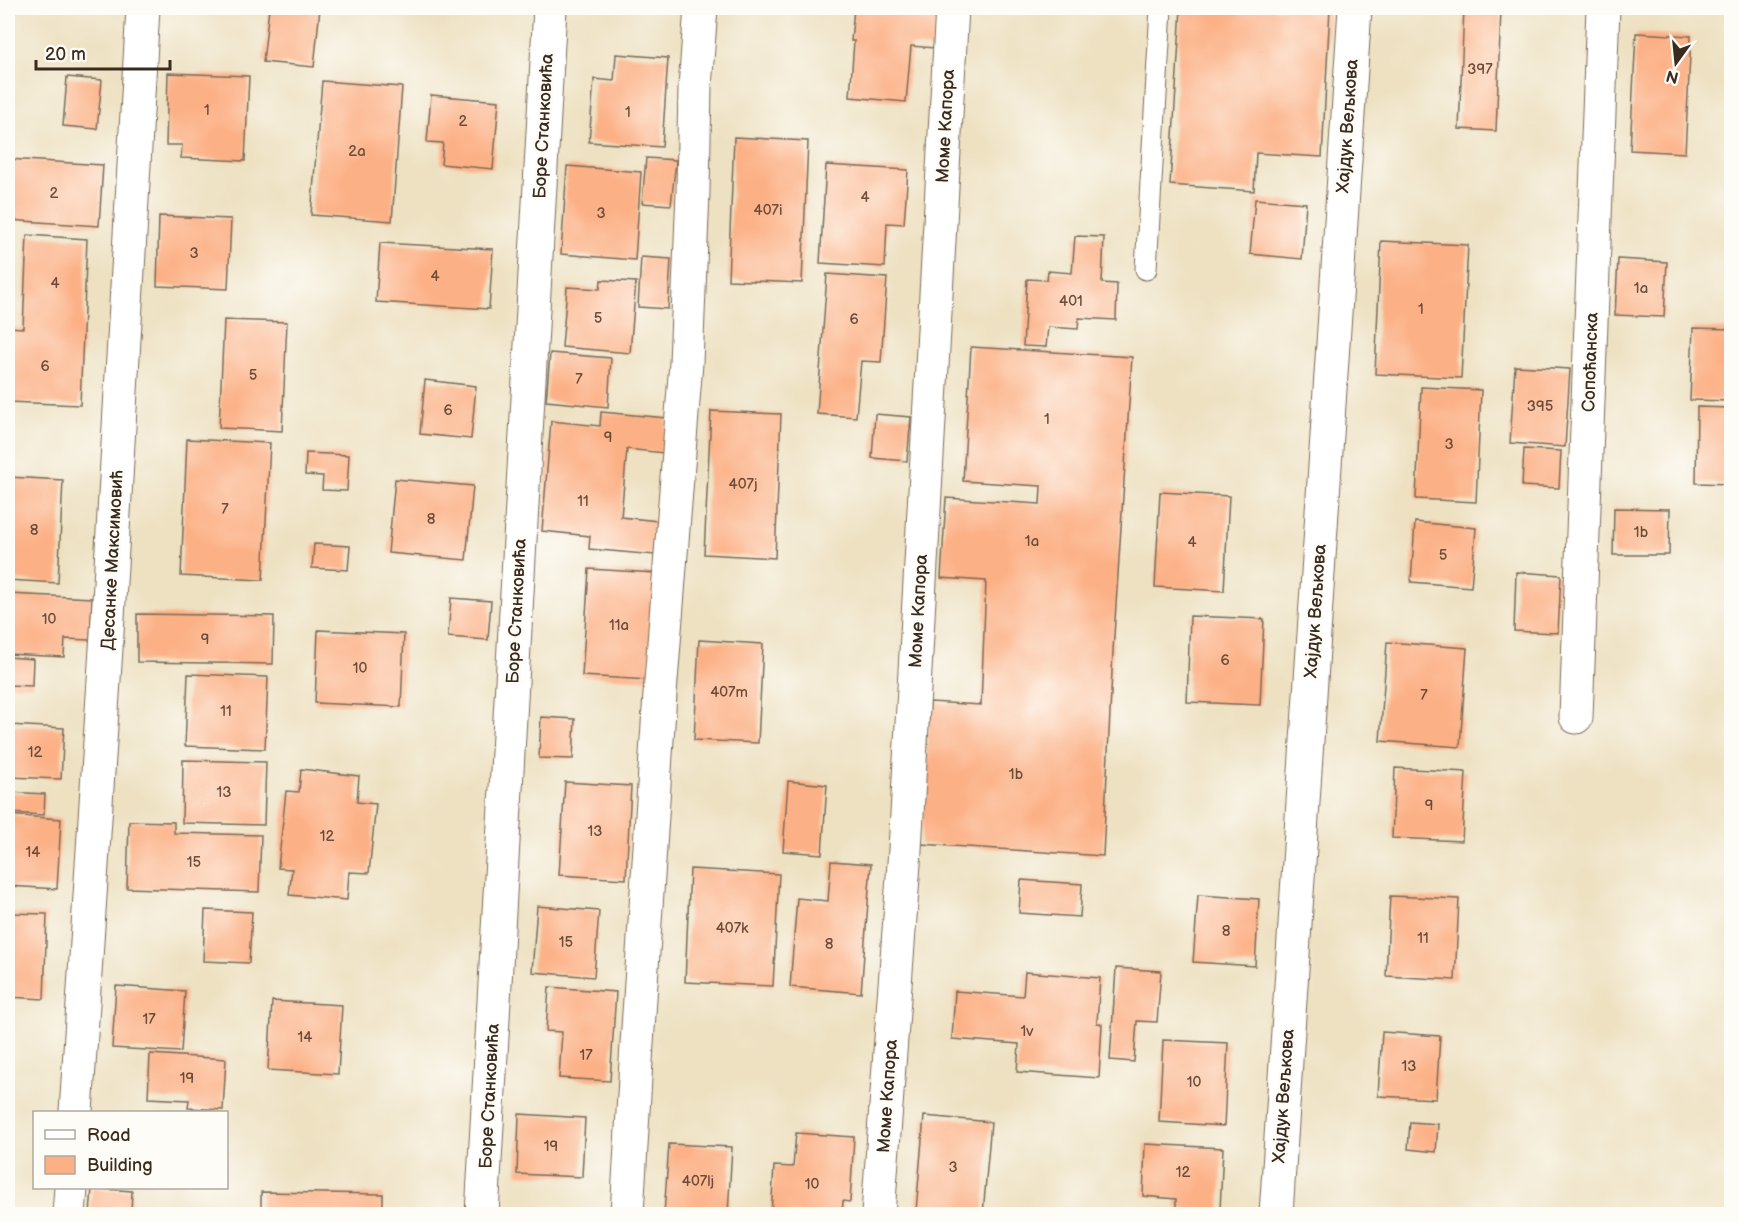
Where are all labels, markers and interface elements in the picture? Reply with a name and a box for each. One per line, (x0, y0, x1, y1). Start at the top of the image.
scale bar (36, 33, 170, 71)
north arrow (1646, 33, 1706, 93)
text: 20 m (45, 44, 86, 65)
street label: Боре Станковића (529, 52, 558, 199)
street label: Хајдук Вељкова (1332, 58, 1363, 194)
house number: 397 (1467, 60, 1493, 79)
text: N (1664, 65, 1681, 87)
street label: Моме Капора (932, 68, 959, 184)
house number: 1 (204, 101, 210, 120)
house number: 1 (625, 103, 631, 122)
house number: 2 (459, 112, 468, 131)
house number: 2a (348, 142, 366, 161)
house number: 2 (50, 184, 59, 203)
house number: 4 (860, 188, 870, 207)
house number: 407i (754, 201, 782, 220)
house number: 3 (596, 204, 606, 223)
house number: 3 (189, 244, 199, 263)
house number: 4 (430, 267, 440, 286)
house number: 4 (50, 274, 60, 293)
house number: 1a (1634, 279, 1648, 298)
house number: 401 (1059, 292, 1083, 311)
house number: 1 (1418, 300, 1424, 319)
house number: 5 (594, 309, 602, 328)
house number: 6 (849, 310, 859, 329)
street label: Сопоћанска (1578, 311, 1603, 412)
house number: 6 (40, 357, 50, 376)
house number: 5 (249, 366, 257, 385)
house number: 7 (575, 370, 583, 389)
house number: 395 (1527, 397, 1553, 416)
house number: 6 (443, 401, 453, 420)
house number: 1 (1044, 410, 1050, 429)
house number: 9 (604, 428, 612, 447)
house number: 3 (1444, 435, 1454, 454)
street label: Десанке Максимовић (97, 469, 128, 651)
house number: 407j (729, 475, 757, 494)
house number: 11 (577, 492, 589, 511)
house number: 7 (221, 500, 229, 519)
house number: 8 (427, 510, 436, 529)
house number: 8 (30, 521, 39, 540)
house number: 1b (1634, 523, 1649, 542)
house number: 1a (1025, 532, 1039, 551)
house number: 4 (1187, 533, 1197, 552)
street label: Боре Станковића (502, 537, 531, 684)
street label: Хајдук Вељкова (1300, 543, 1331, 679)
house number: 5 (1439, 546, 1447, 565)
street label: Моме Капора (905, 553, 932, 669)
house number: 10 (42, 610, 56, 629)
house number: 11a (609, 616, 629, 635)
house number: 9 (201, 630, 209, 649)
house number: 6 (1220, 651, 1230, 670)
house number: 10 (353, 659, 367, 678)
house number: 407m (710, 683, 748, 702)
house number: 7 (1420, 686, 1428, 705)
house number: 11 (220, 702, 232, 721)
house number: 12 (28, 743, 42, 762)
house number: 1b (1009, 765, 1024, 784)
house number: 13 (216, 783, 232, 802)
house number: 9 (1425, 796, 1433, 815)
house number: 13 (587, 822, 603, 841)
house number: 12 (320, 827, 334, 846)
house number: 14 (26, 843, 40, 862)
house number: 15 (187, 853, 201, 872)
house number: 407k (716, 919, 749, 938)
house number: 8 (1222, 922, 1231, 941)
house number: 11 (1417, 929, 1429, 948)
house number: 15 (559, 933, 573, 952)
house number: 8 (825, 935, 834, 954)
house number: 17 (142, 1010, 156, 1029)
street label: Боре Станковића (475, 1022, 504, 1169)
house number: 1v (1020, 1022, 1034, 1041)
house number: 14 (298, 1028, 312, 1047)
street label: Хајдук Вељкова (1268, 1028, 1299, 1164)
street label: Моме Капора (873, 1038, 902, 1154)
house number: 17 (579, 1046, 593, 1065)
house number: 13 (1401, 1057, 1417, 1076)
house number: 19 (180, 1069, 194, 1088)
house number: 10 (1187, 1073, 1201, 1092)
legend (33, 1111, 228, 1189)
text: Road (87, 1125, 131, 1146)
house number: 19 (544, 1137, 558, 1156)
text: Building (87, 1155, 153, 1176)
house number: 3 (948, 1158, 958, 1177)
house number: 12 (1176, 1163, 1190, 1182)
house number: 407lj (682, 1172, 714, 1191)
house number: 10 (805, 1175, 819, 1194)

